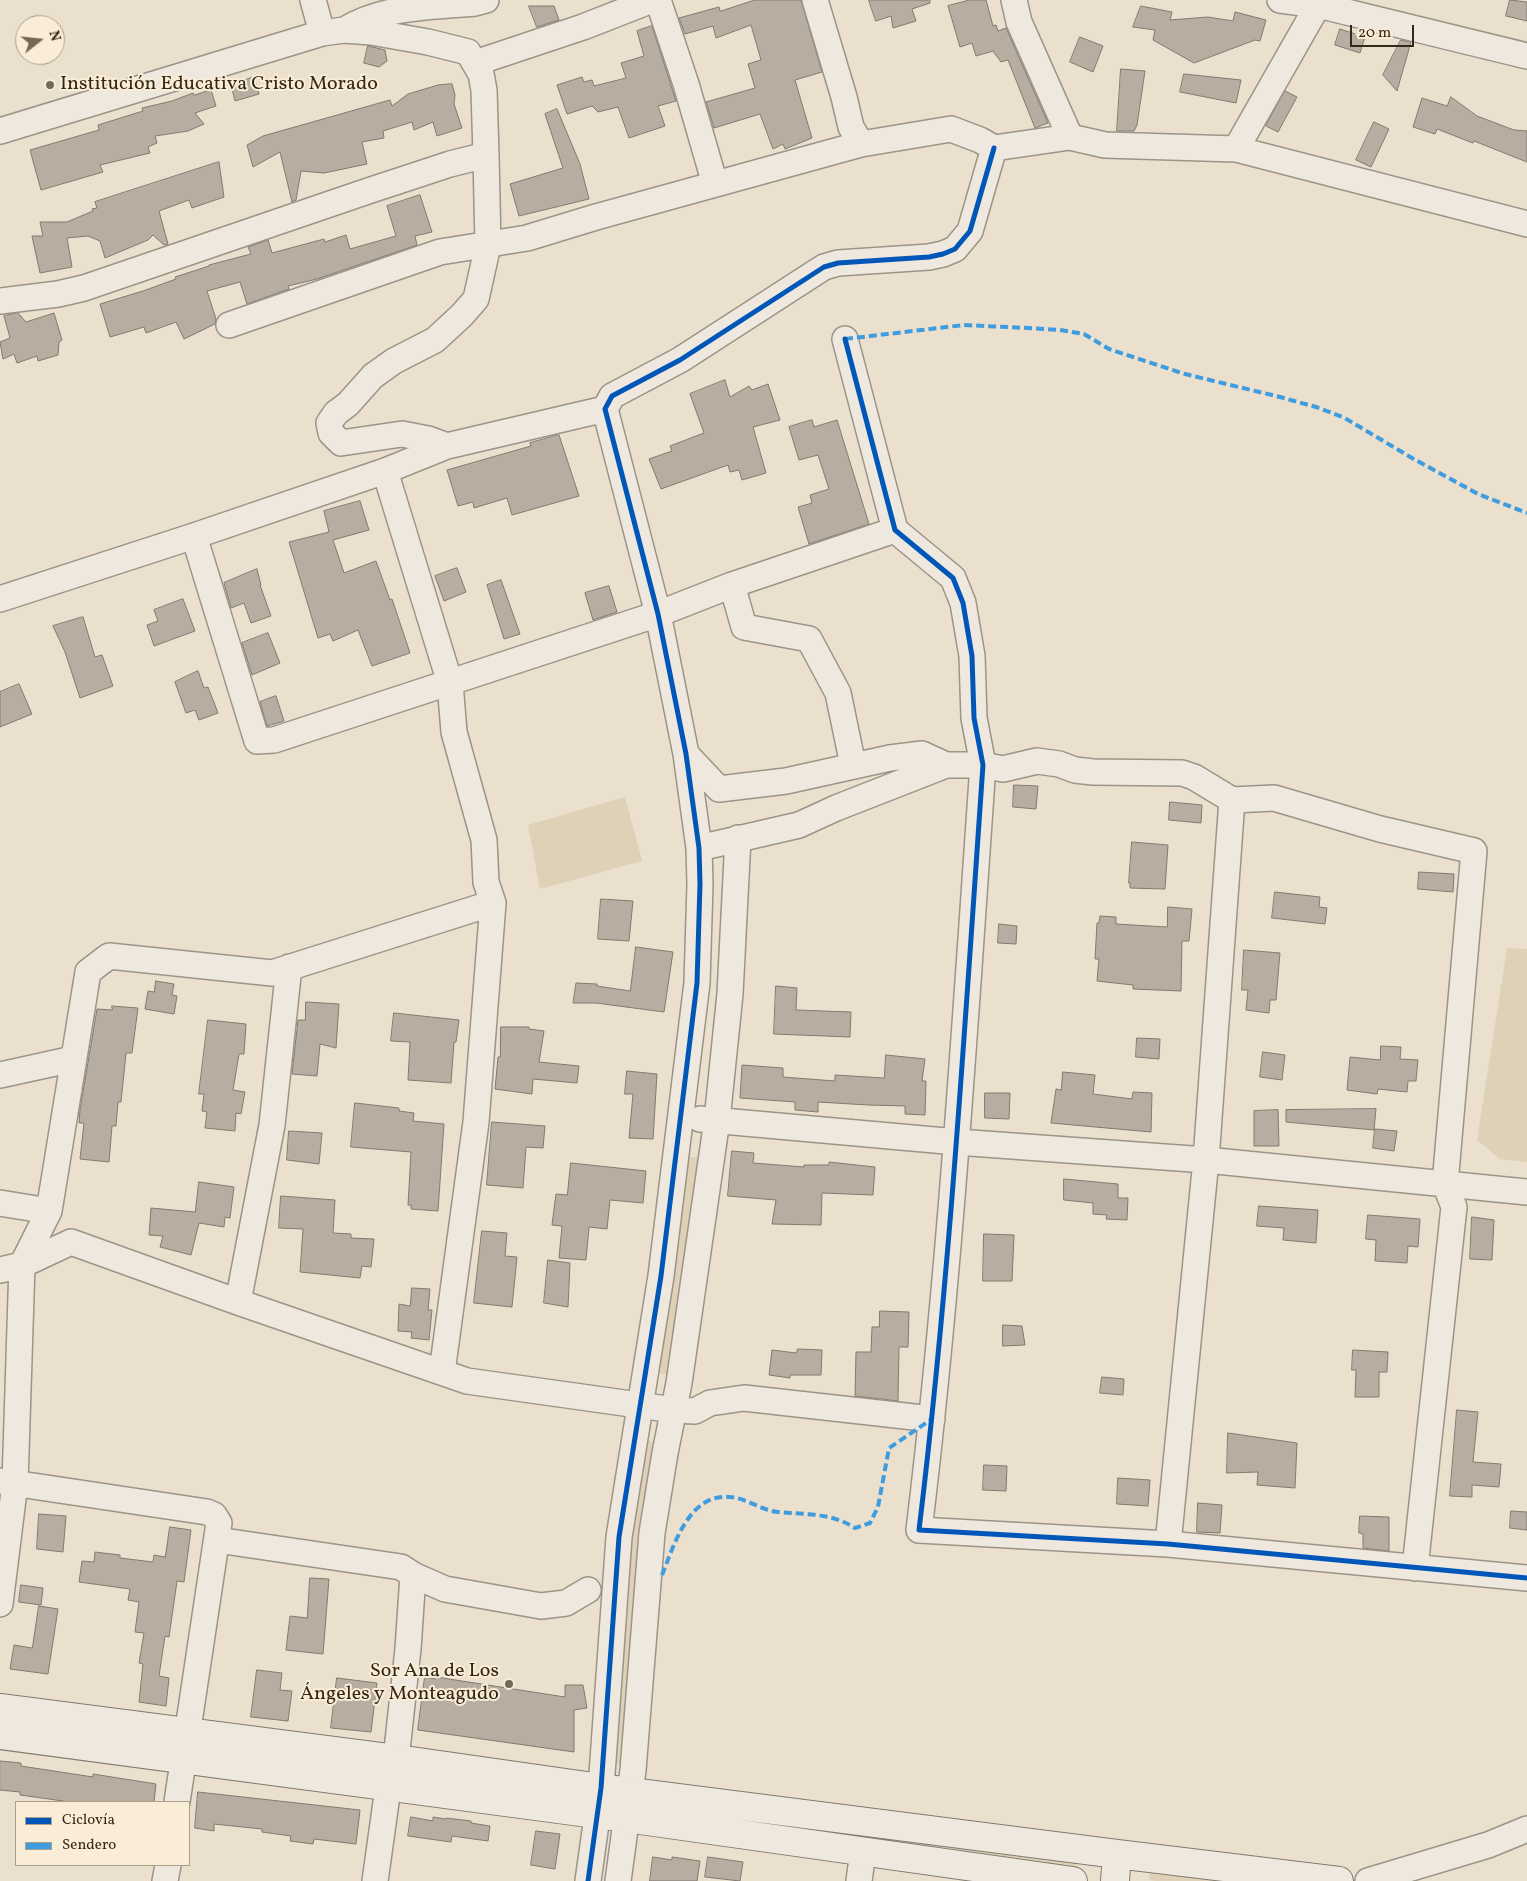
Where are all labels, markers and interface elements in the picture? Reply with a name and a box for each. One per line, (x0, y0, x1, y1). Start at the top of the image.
north arrow (15, 15, 65, 65)
scale bar (1352, 15, 1416, 47)
text: 20 m (1358, 23, 1391, 44)
text: N (43, 28, 64, 44)
place label: Institución Educativa Cristo Morado (60, 73, 378, 97)
marker: Institución Educativa Cristo Morado (44, 79, 56, 91)
place label: Sor Ana de Los Ángeles y Monteagudo (300, 1660, 499, 1707)
marker: Sor Ana de Los Ángeles y Monteagudo (503, 1678, 515, 1690)
legend (15, 1801, 190, 1866)
text: Ciclovía (62, 1810, 115, 1831)
text: Sendero (62, 1835, 116, 1856)

